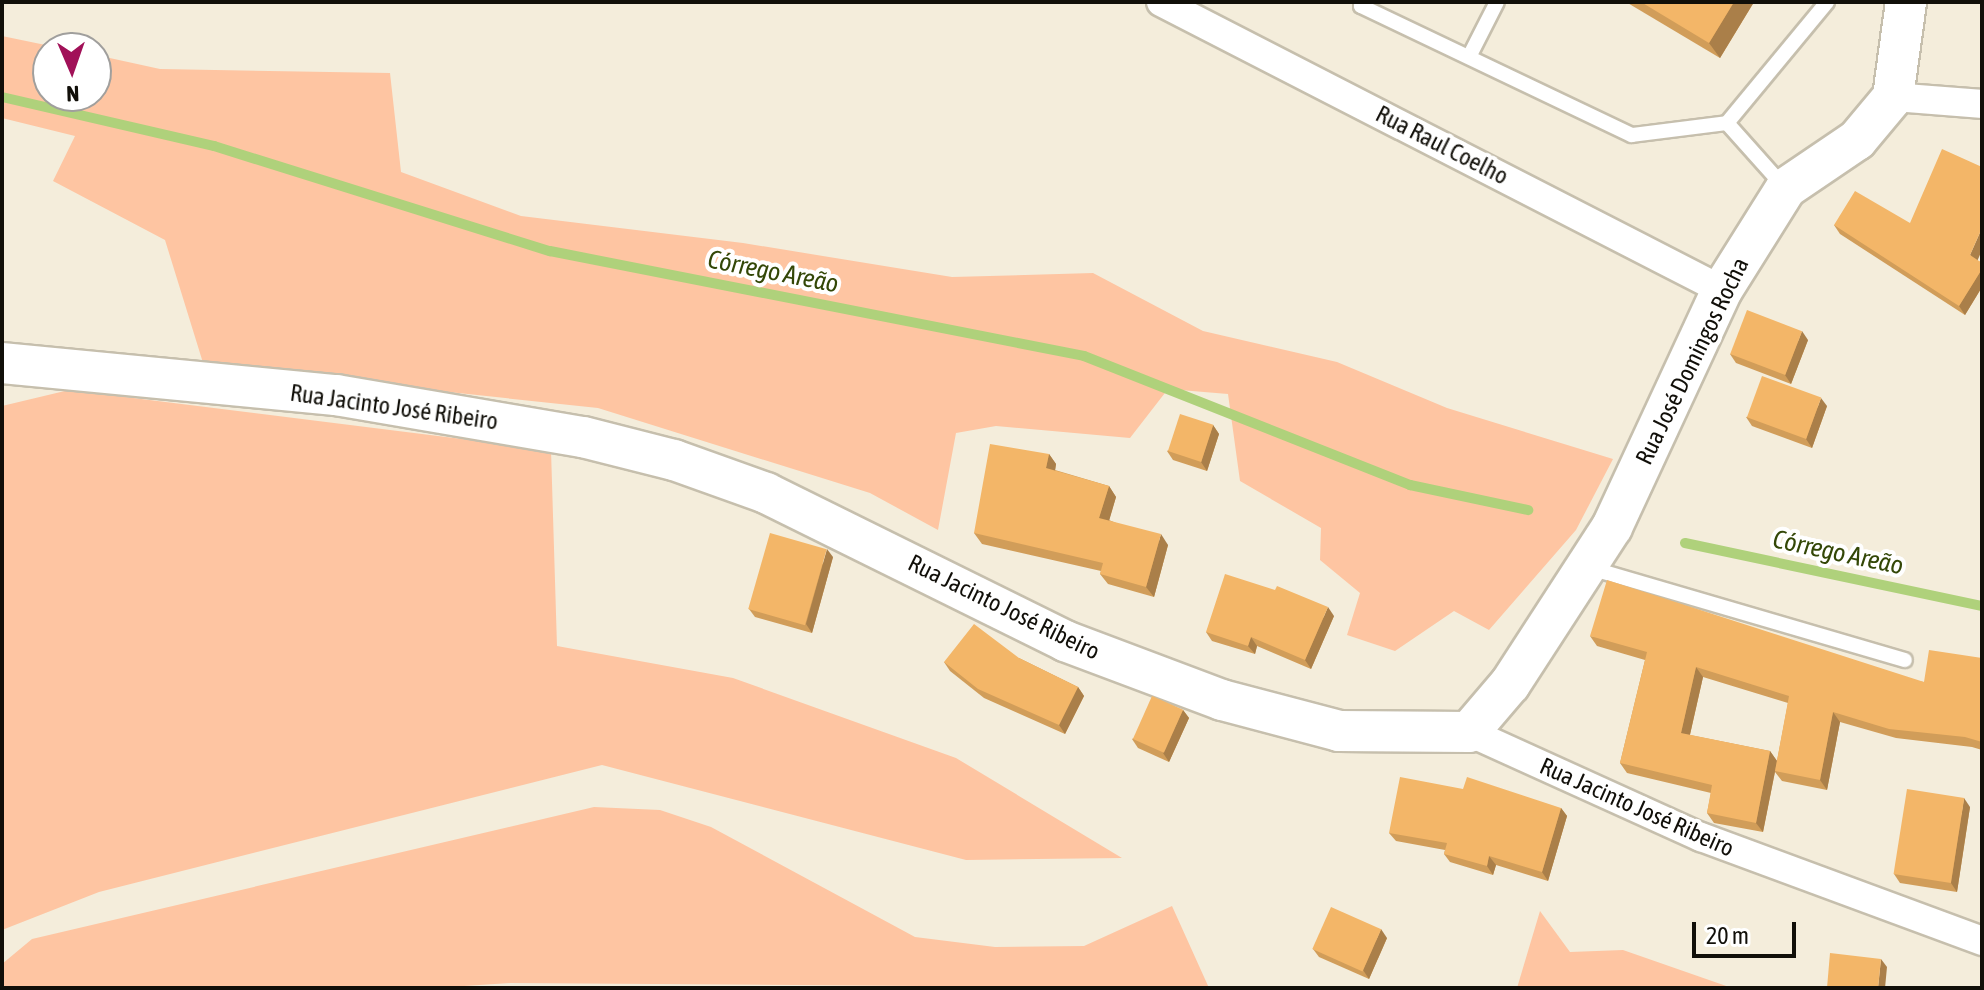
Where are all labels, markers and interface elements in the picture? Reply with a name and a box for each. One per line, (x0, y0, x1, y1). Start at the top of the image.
north arrow (32, 32, 112, 112)
text: N (66, 81, 80, 107)
street label: Rua Raul Coelho (1371, 99, 1513, 191)
water label: Córrego Areão (705, 244, 841, 300)
street label: Rua José Domingos Rocha (1629, 253, 1755, 469)
street label: Rua Jacinto José Ribeiro (288, 378, 500, 436)
water label: Córrego Areão (1770, 524, 1906, 582)
street label: Rua Jacinto José Ribeiro (904, 548, 1104, 666)
street label: Rua Jacinto José Ribeiro (1535, 751, 1739, 863)
scale bar (1696, 906, 1800, 956)
text: 20 m (1706, 922, 1749, 949)

